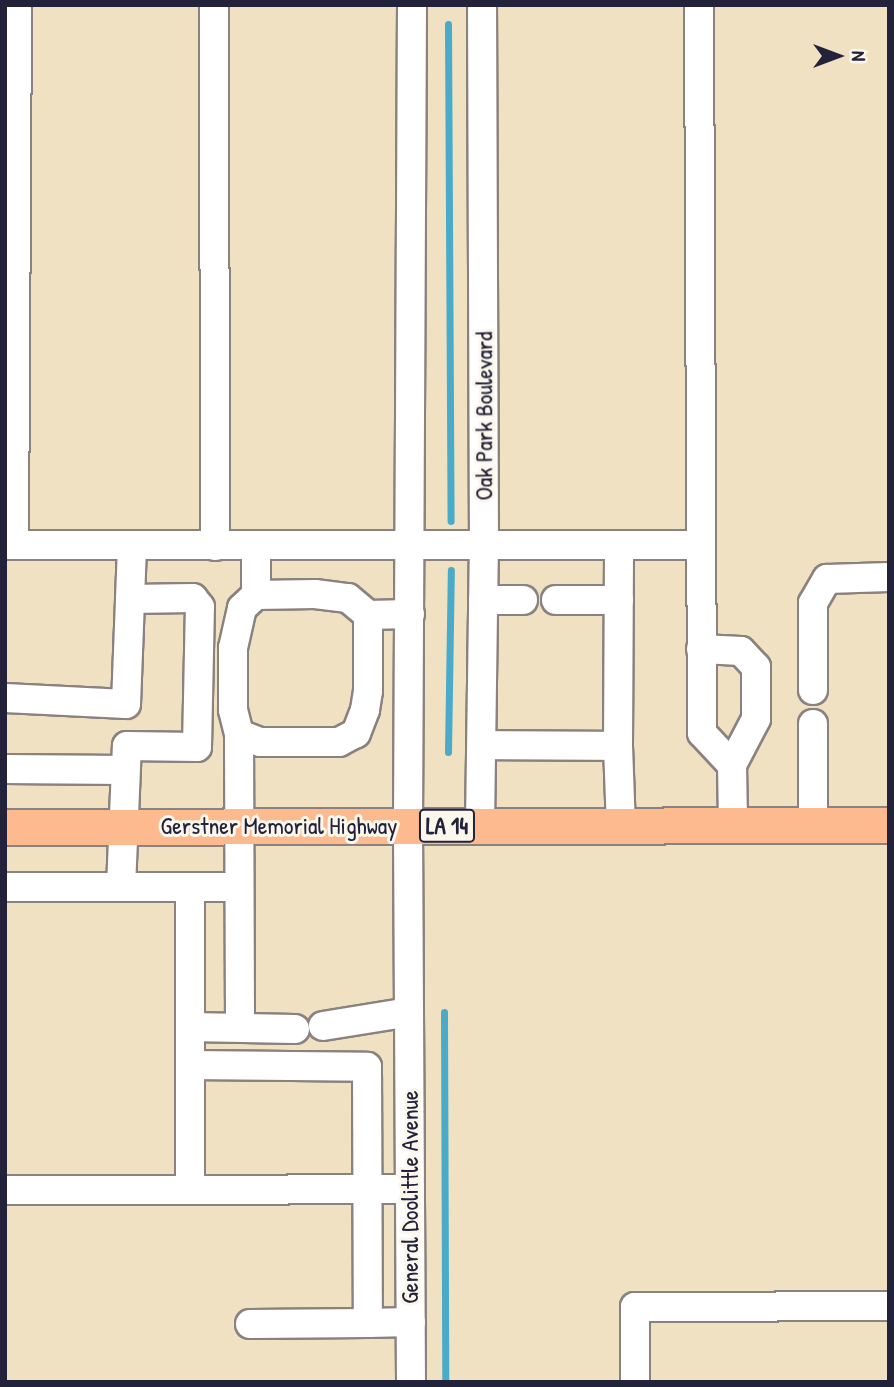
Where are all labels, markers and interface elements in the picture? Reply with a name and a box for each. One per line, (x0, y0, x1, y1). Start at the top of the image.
north arrow (803, 21, 873, 91)
text: N (846, 51, 872, 61)
street label: Oak Park Boulevard (470, 332, 498, 500)
road number: LA 14 (417, 806, 477, 846)
street label: Gerstner Memorial Highway (161, 812, 397, 840)
street label: General Doolittle Avenue (396, 1090, 424, 1304)

